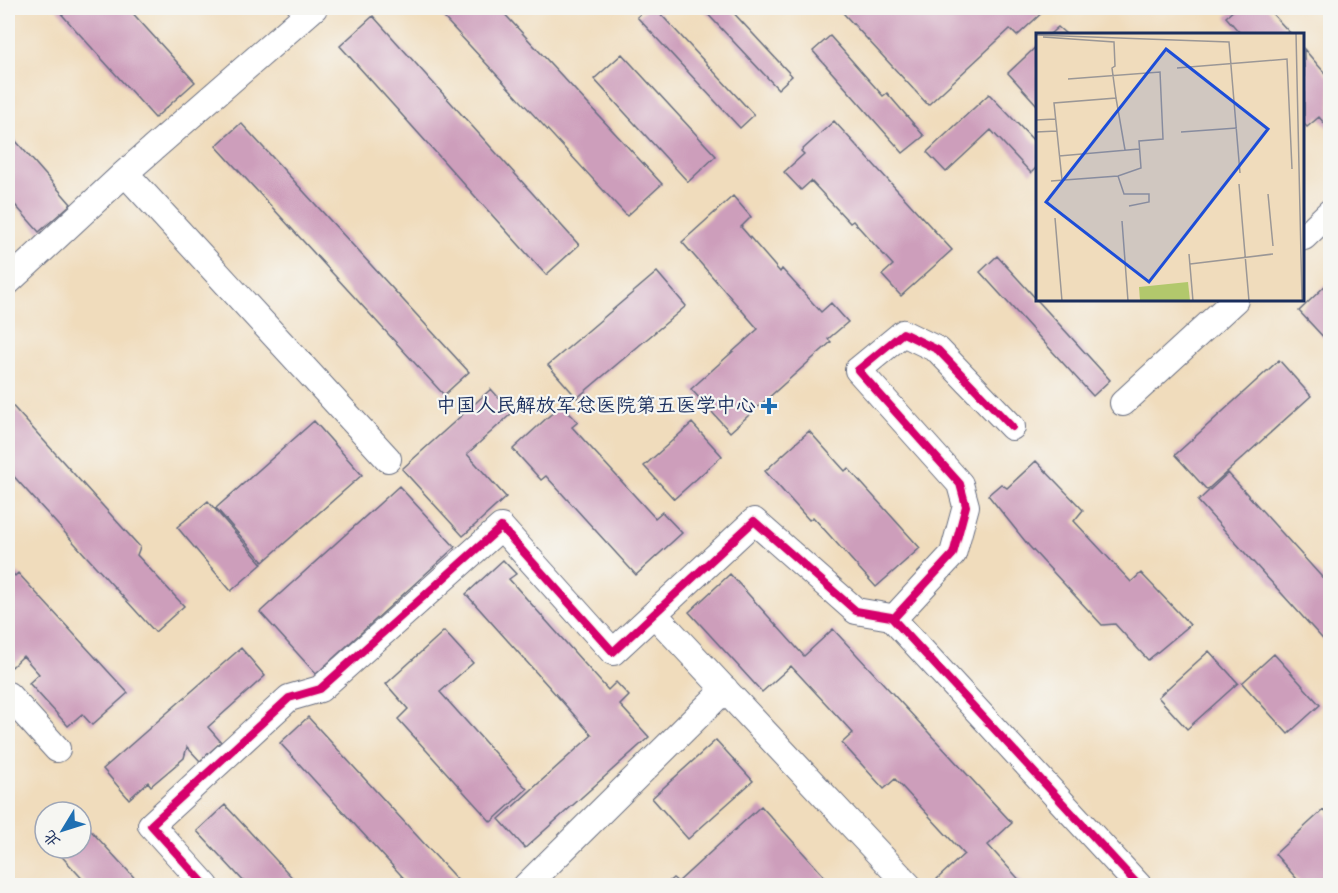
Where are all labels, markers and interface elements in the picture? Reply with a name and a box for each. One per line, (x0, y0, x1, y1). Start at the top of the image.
inset map (1036, 33, 1305, 302)
place label: 中国人民解放军总医院第五医学中心 (436, 392, 756, 420)
marker: 中国人民解放军总医院第五医学中心 (760, 397, 778, 415)
north arrow (33, 800, 93, 860)
text: 北 (38, 826, 66, 852)

